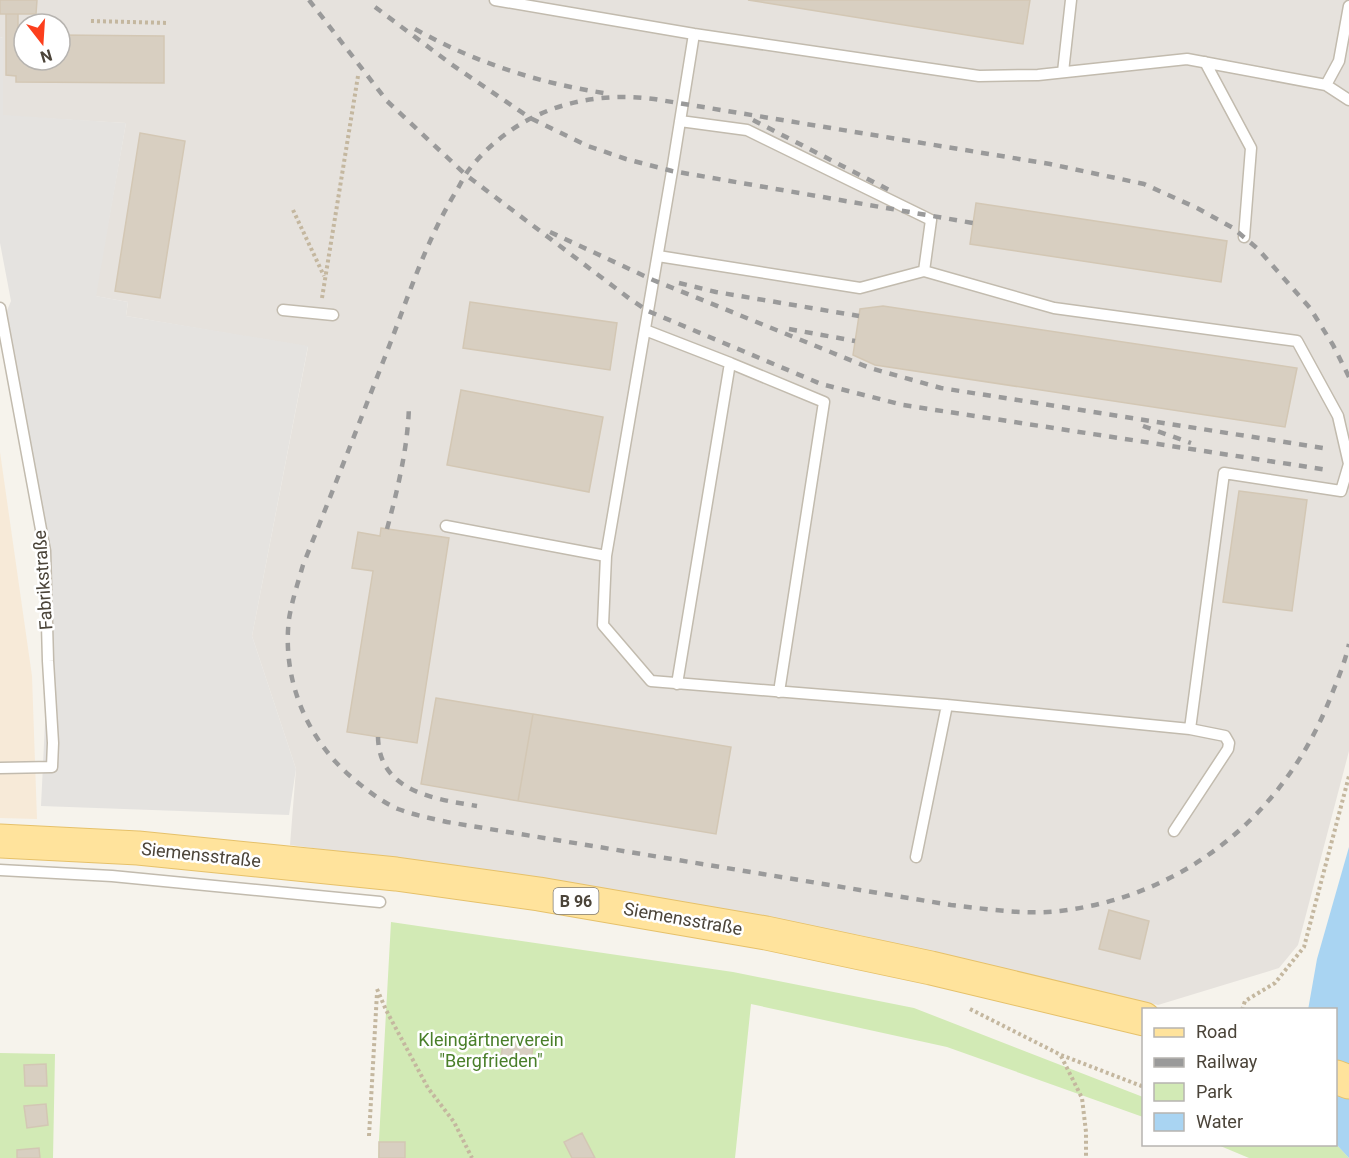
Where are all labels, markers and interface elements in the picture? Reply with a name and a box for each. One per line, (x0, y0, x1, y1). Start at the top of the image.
north arrow (12, 12, 72, 72)
text: N (38, 45, 54, 67)
street label: Fabrikstraße (29, 529, 56, 631)
street label: Siemensstraße (140, 838, 262, 871)
road number: B 96 (554, 888, 598, 914)
street label: Siemensstraße (622, 898, 744, 939)
legend (1142, 1008, 1337, 1146)
text: Road (1196, 1021, 1237, 1042)
park label: Kleingärtnerverein "Bergfrieden" (418, 1029, 564, 1071)
text: Railway (1196, 1051, 1258, 1072)
text: Park (1196, 1081, 1233, 1102)
text: Water (1196, 1111, 1243, 1132)

